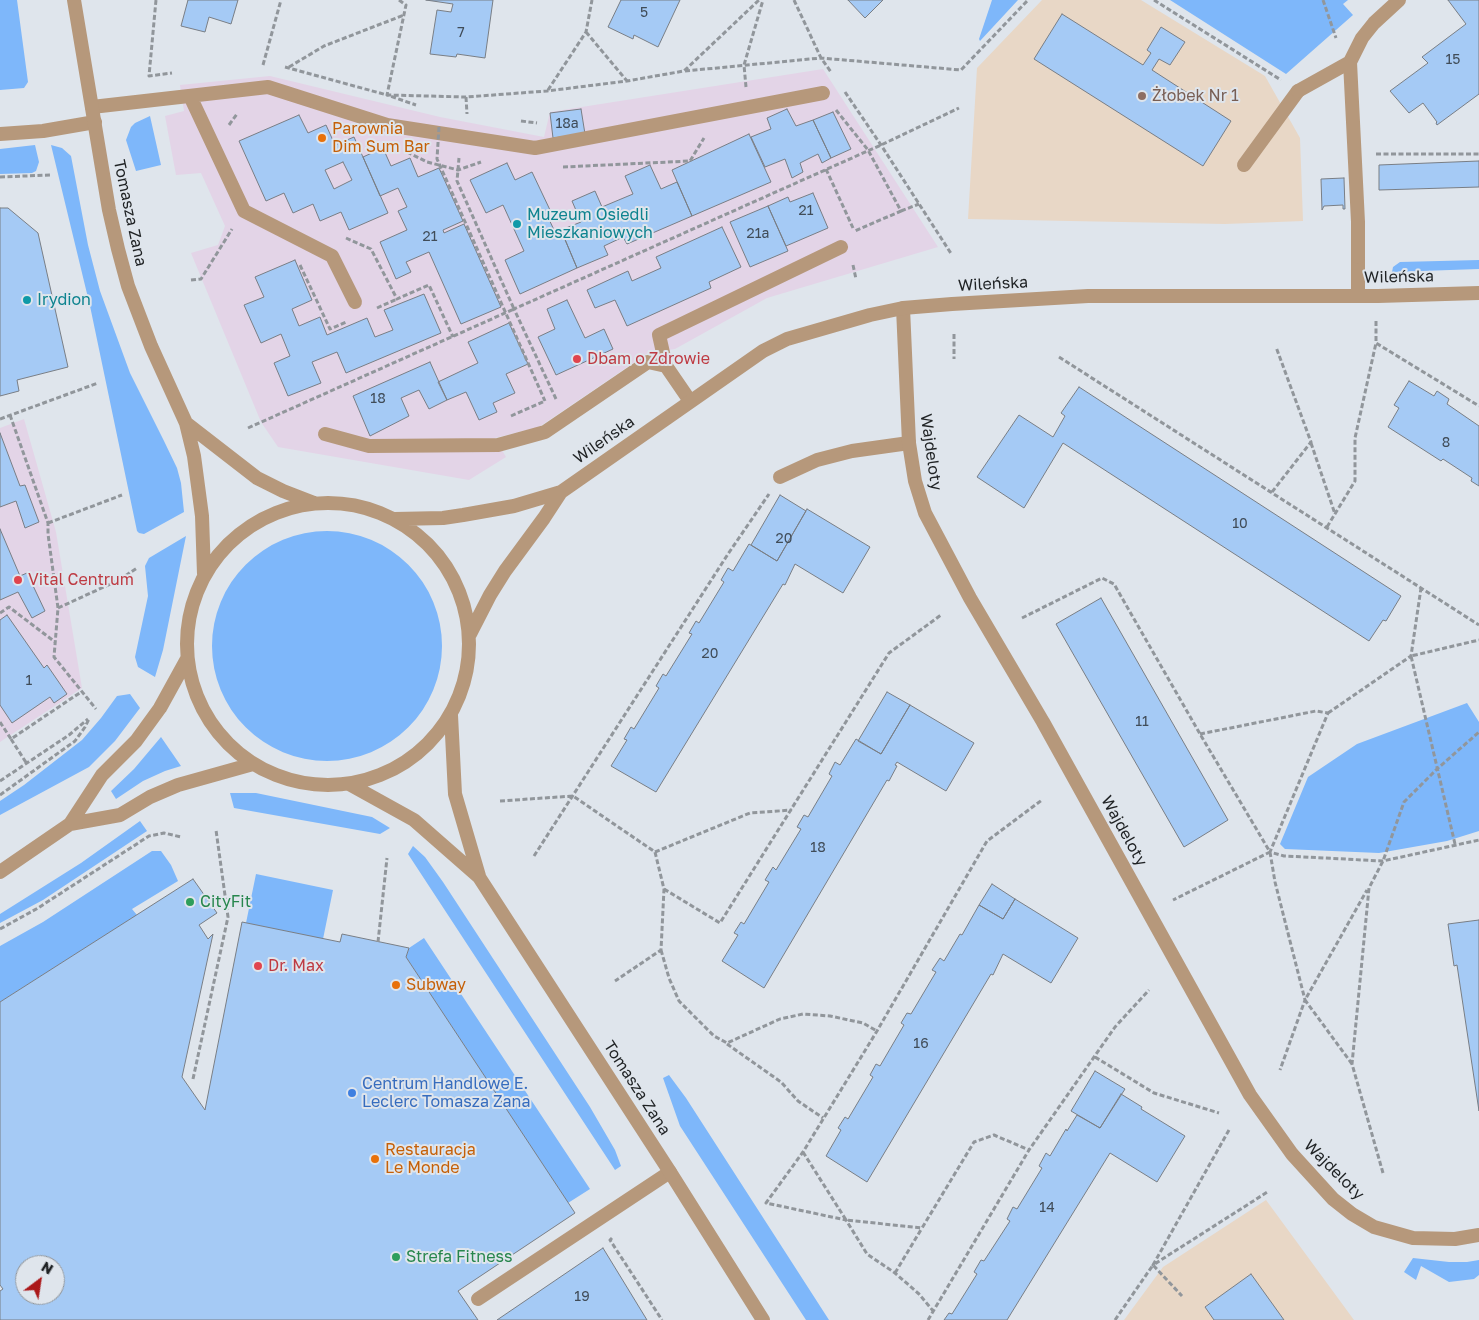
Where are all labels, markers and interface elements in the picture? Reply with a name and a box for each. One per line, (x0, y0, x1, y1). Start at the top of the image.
house number: 5 (640, 5, 648, 21)
house number: 7 (457, 25, 465, 41)
house number: 15 (1446, 52, 1460, 68)
place label: Żłobek Nr 1 (1152, 86, 1239, 106)
marker: Żłobek Nr 1 (1136, 90, 1148, 102)
house number: 18a (555, 116, 579, 132)
place label: Parownia Dim Sum Bar (332, 119, 430, 157)
marker: Parownia Dim Sum Bar (316, 132, 328, 144)
street label: Tomasza Zana (109, 158, 151, 268)
house number: 21 (799, 203, 813, 219)
place label: Muzeum Osiedli Mieszkaniowych (527, 205, 653, 243)
marker: Muzeum Osiedli Mieszkaniowych (511, 218, 523, 230)
house number: 21a (747, 226, 769, 242)
house number: 21 (423, 229, 437, 245)
street label: Wileńska (1364, 267, 1434, 287)
street label: Wileńska (957, 273, 1029, 295)
place label: Irydion (37, 290, 91, 310)
marker: Irydion (21, 294, 33, 306)
place label: Dbam o Zdrowie (587, 349, 710, 369)
marker: Dbam o Zdrowie (571, 353, 583, 365)
house number: 18 (370, 391, 386, 407)
street label: Wileńska (570, 412, 638, 468)
street label: Wajdeloty (916, 412, 946, 492)
house number: 8 (1442, 435, 1450, 451)
house number: 10 (1232, 516, 1248, 532)
house number: 20 (776, 531, 792, 547)
place label: Vital Centrum (28, 570, 134, 590)
marker: Vital Centrum (12, 574, 24, 586)
house number: 20 (702, 646, 718, 662)
house number: 1 (26, 673, 32, 689)
house number: 11 (1135, 714, 1149, 730)
street label: Wajdeloty (1097, 792, 1151, 870)
house number: 18 (810, 840, 826, 856)
place label: CityFit (200, 892, 251, 912)
marker: CityFit (184, 896, 196, 908)
place label: Dr. Max (268, 956, 324, 976)
marker: Dr. Max (252, 960, 264, 972)
place label: Subway (406, 975, 466, 995)
marker: Subway (390, 979, 402, 991)
house number: 16 (913, 1036, 929, 1052)
street label: Tomasza Zana (599, 1037, 675, 1139)
place label: Centrum Handlowe E. Leclerc Tomasza Zana (362, 1074, 530, 1112)
marker: Centrum Handlowe E. Leclerc Tomasza Zana (346, 1087, 358, 1099)
street label: Wajdeloty (1300, 1136, 1368, 1204)
place label: Restauracja Le Monde (385, 1140, 476, 1178)
marker: Restauracja Le Monde (369, 1153, 381, 1165)
house number: 14 (1039, 1200, 1055, 1216)
place label: Strefa Fitness (406, 1247, 512, 1267)
marker: Strefa Fitness (390, 1251, 402, 1263)
north arrow (15, 1255, 65, 1305)
text: N (39, 1258, 56, 1278)
house number: 19 (574, 1289, 590, 1305)

